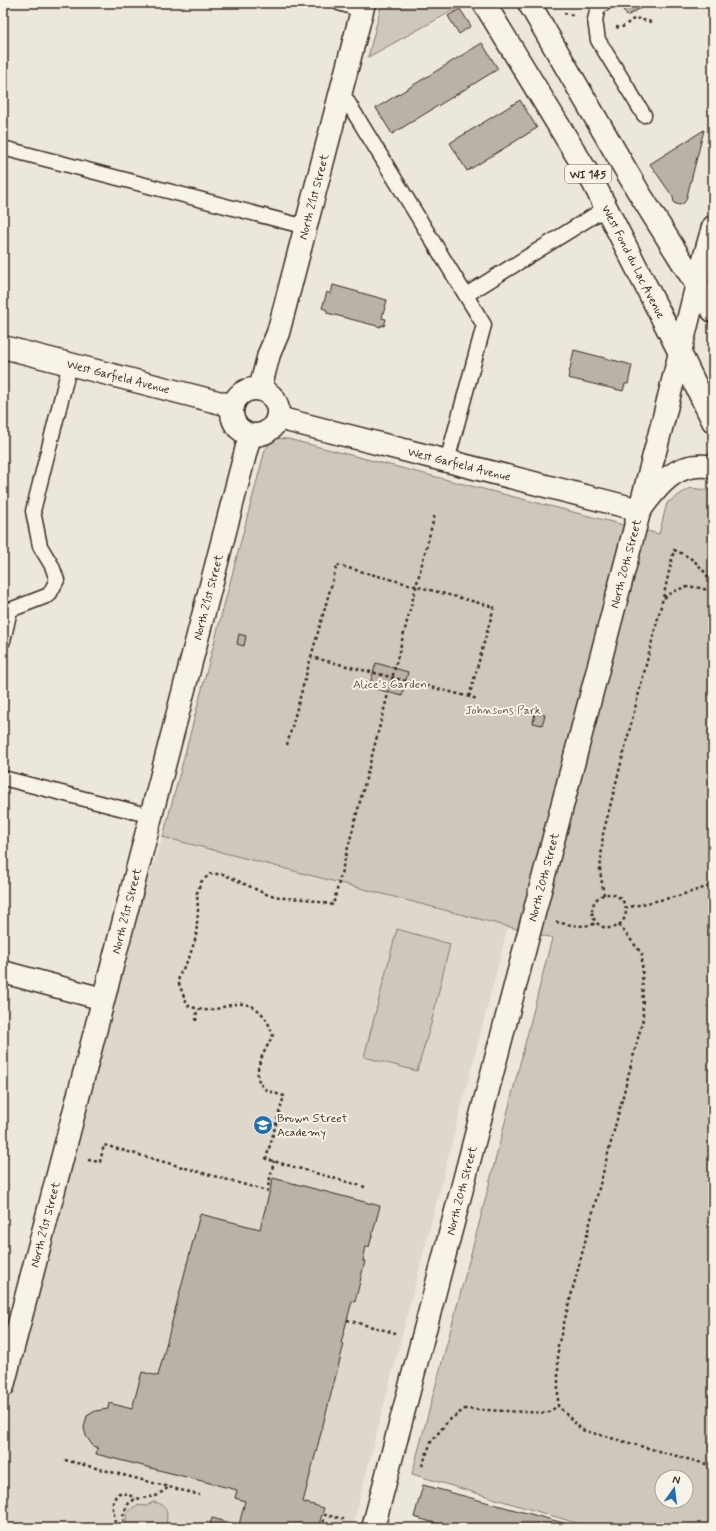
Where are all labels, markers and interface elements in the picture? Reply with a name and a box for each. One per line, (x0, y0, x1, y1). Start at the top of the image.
street label: North 21st Street (296, 152, 333, 241)
road number: WI 145 (565, 165, 611, 183)
street label: West Fond du Lac Avenue (597, 203, 668, 322)
street label: West Garfield Avenue (65, 357, 171, 398)
street label: West Garfield Avenue (406, 444, 512, 486)
street label: North 20th Street (607, 517, 646, 610)
street label: North 21st Street (190, 553, 228, 642)
park label: Alice's Garden (353, 677, 427, 693)
park label: Johnsons Park (465, 703, 541, 719)
street label: North 20th Street (525, 831, 564, 924)
street label: North 21st Street (109, 866, 146, 956)
place label: Brown Street Academy (277, 1111, 348, 1141)
school or university icon: Brown Street Academy (252, 1114, 274, 1136)
street label: North 20th Street (443, 1144, 482, 1237)
street label: North 21st Street (27, 1180, 65, 1269)
north arrow (654, 1469, 694, 1509)
text: N (671, 1473, 681, 1488)

